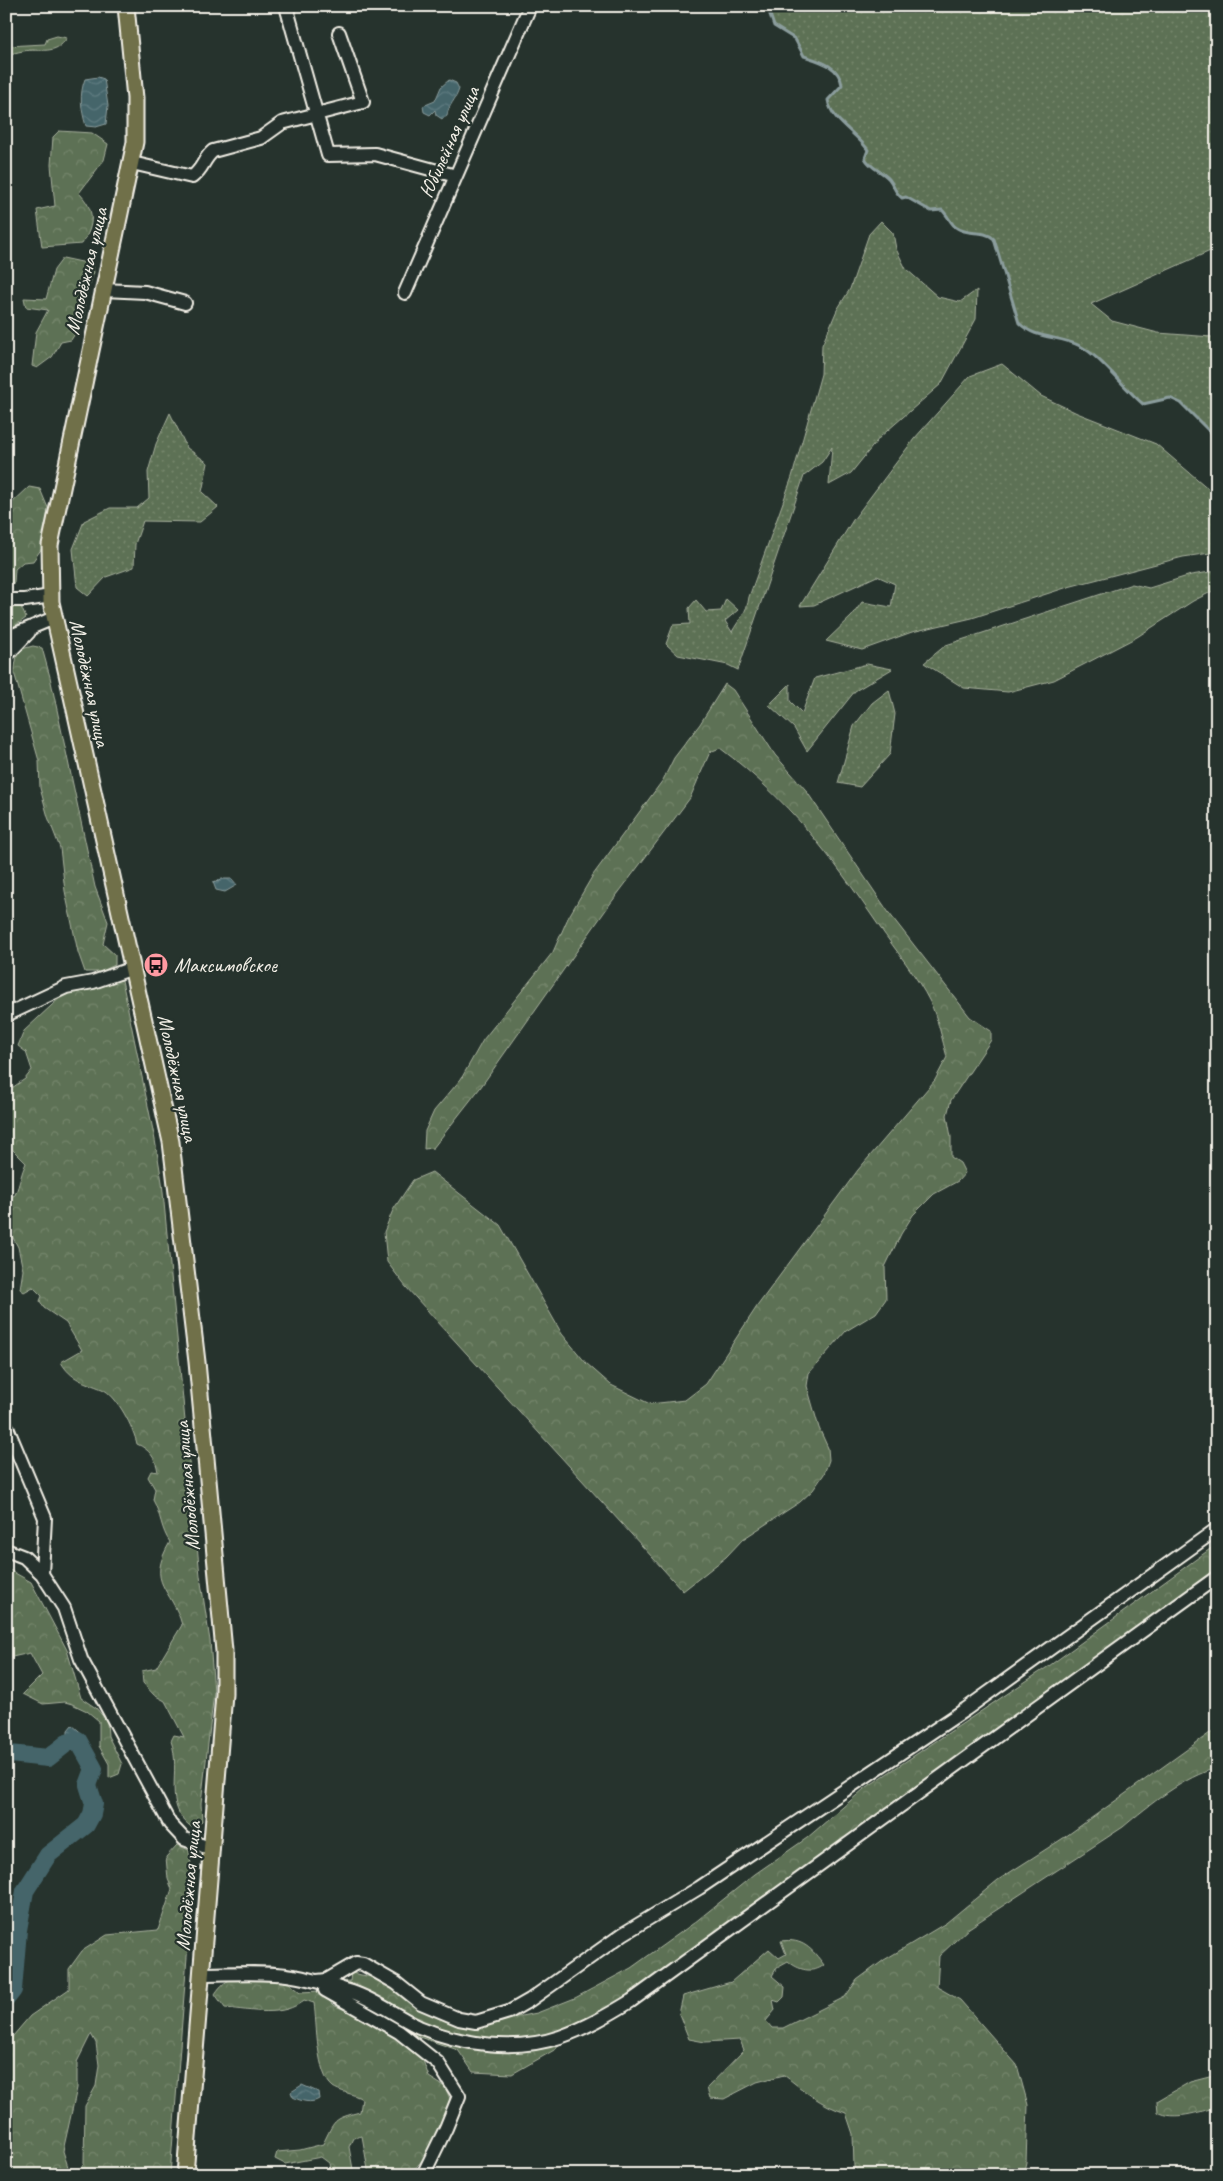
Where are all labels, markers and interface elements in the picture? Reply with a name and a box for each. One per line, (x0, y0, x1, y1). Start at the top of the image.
street label: Юбилейная улица (413, 81, 486, 202)
street label: Молодёжная улица (59, 203, 114, 337)
street label: Молодёжная улица (64, 617, 117, 751)
bus stop icon: Максимовское (143, 952, 169, 978)
place label: Максимовское (174, 952, 278, 978)
street label: Молодёжная улица (152, 1012, 205, 1146)
street label: Молодёжная улица (168, 1419, 206, 1552)
street label: Молодёжная улица (169, 1819, 207, 1952)

